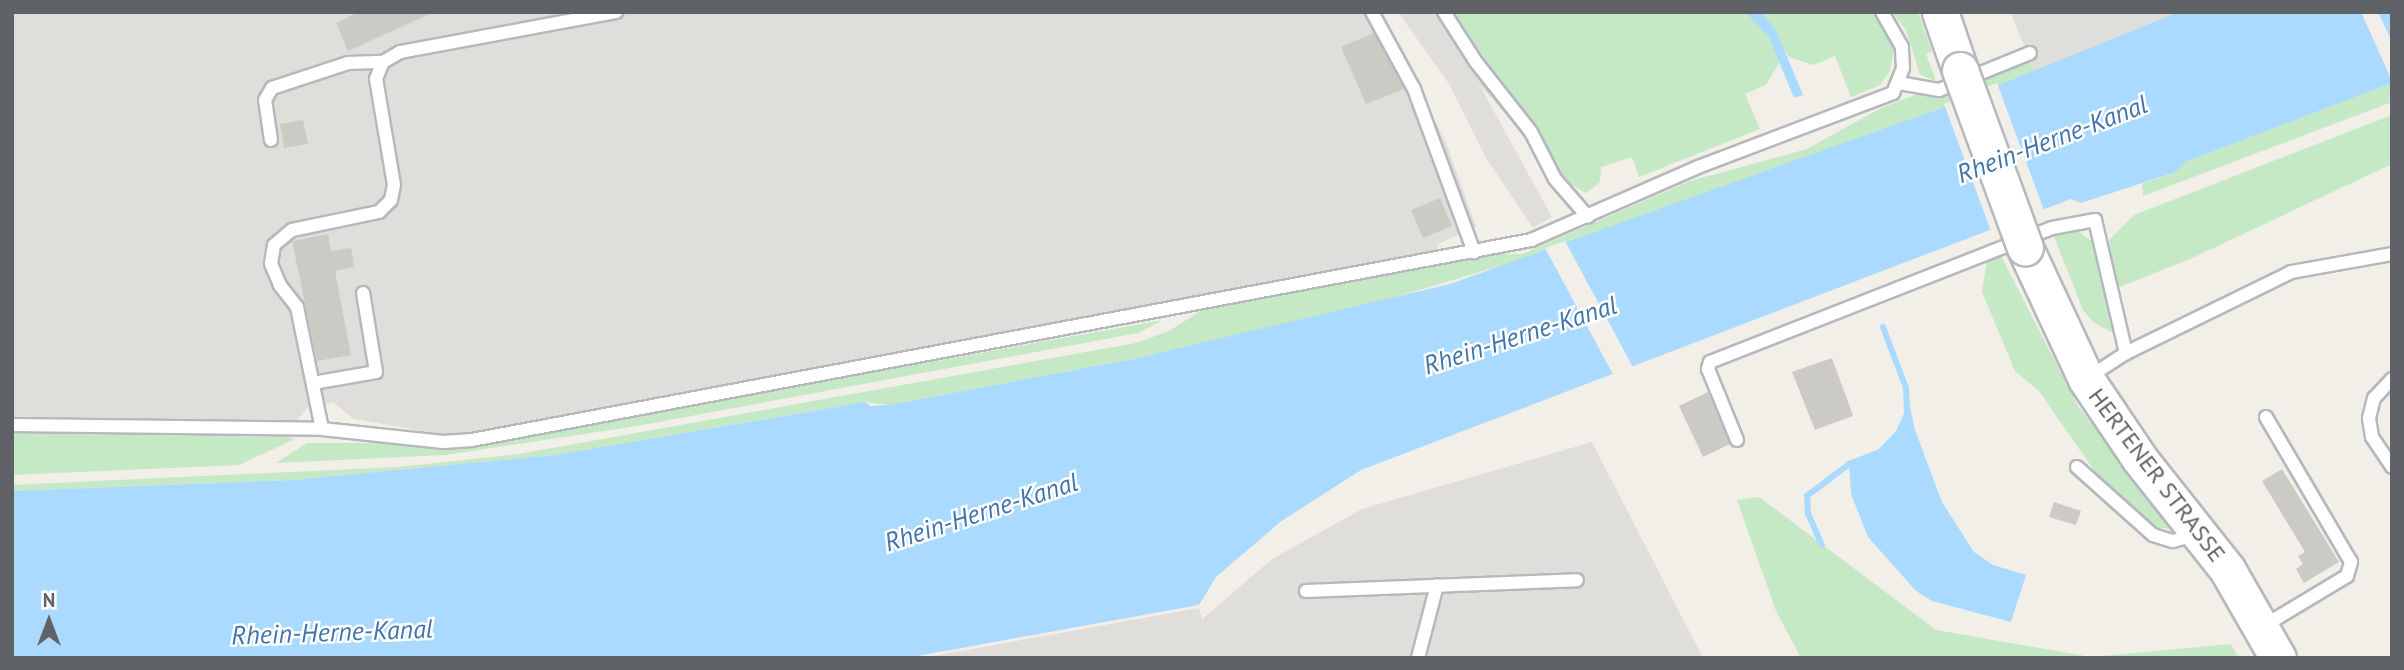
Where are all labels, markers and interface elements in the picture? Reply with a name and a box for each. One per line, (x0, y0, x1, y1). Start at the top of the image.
water label: Rhein-Herne-Kanal (1952, 88, 2152, 190)
water label: Rhein-Herne-Kanal (1419, 289, 1621, 381)
street label: HERTENER STRASSE (2082, 383, 2232, 567)
water label: Rhein-Herne-Kanal (880, 466, 1082, 558)
north arrow (14, 586, 84, 656)
text: N (43, 588, 55, 612)
water label: Rhein-Herne-Kanal (231, 613, 433, 651)

